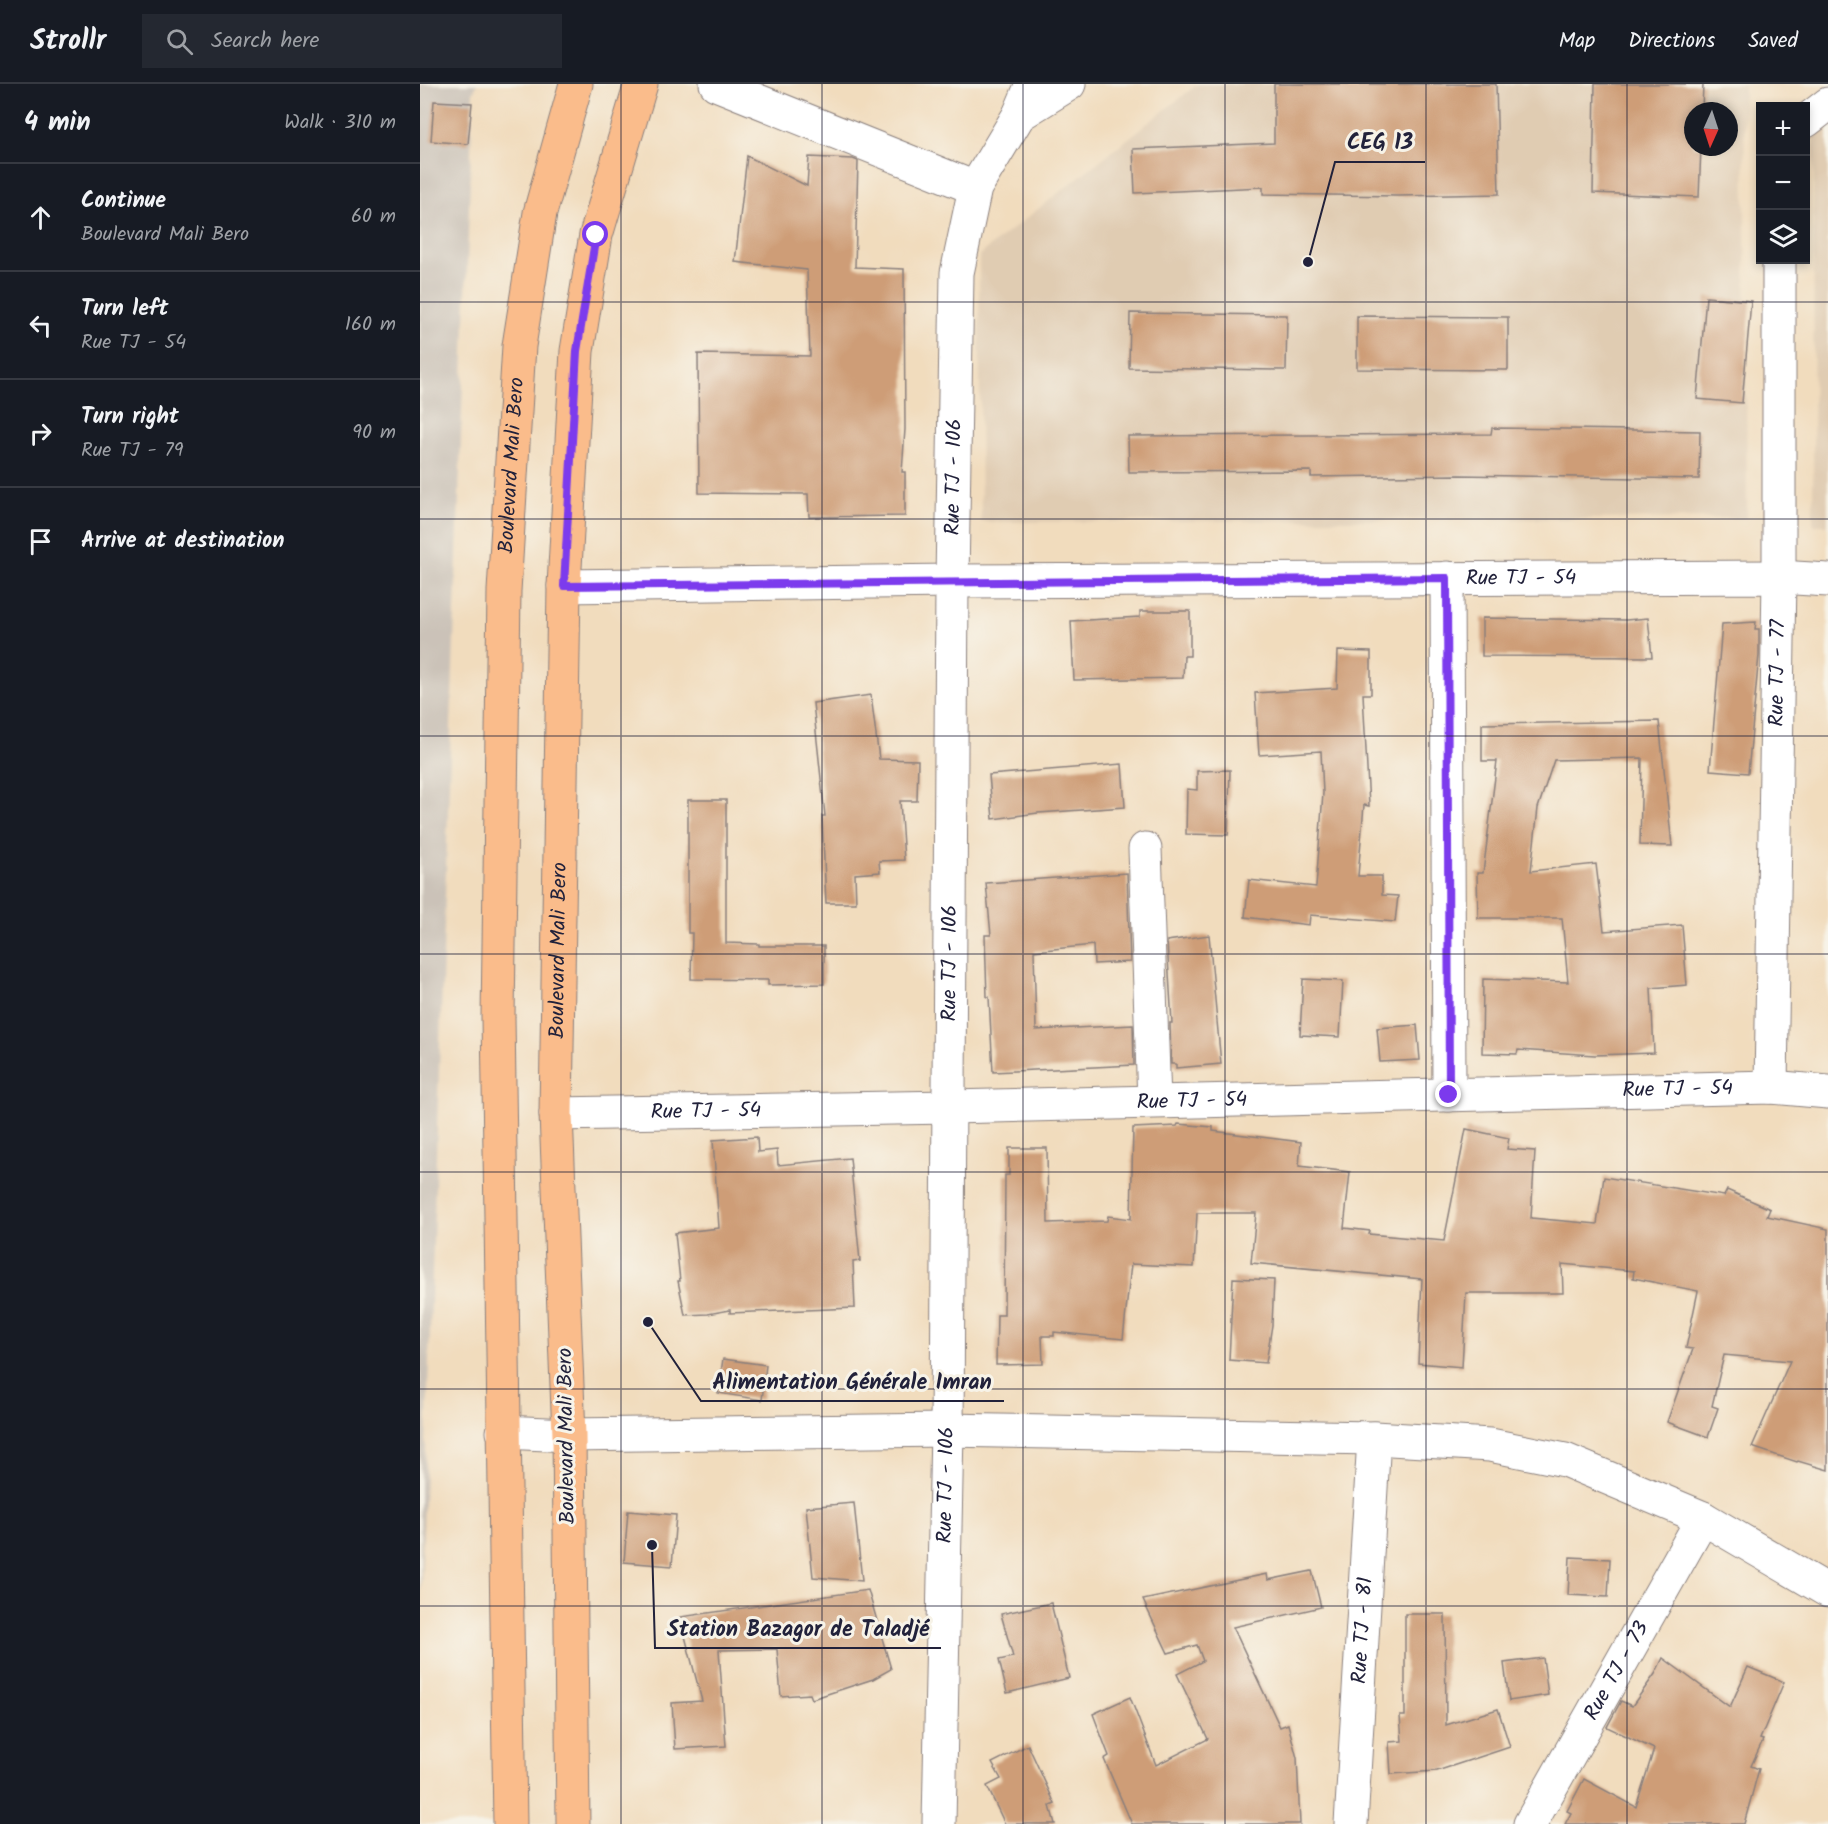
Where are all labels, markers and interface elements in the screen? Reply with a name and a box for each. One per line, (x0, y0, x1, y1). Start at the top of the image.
search box (142, 14, 562, 68)
text: Strollr (30, 19, 106, 64)
text: Search here (211, 24, 320, 59)
icon: search (163, 25, 196, 58)
text: Map (1559, 25, 1595, 58)
text: Directions (1628, 25, 1715, 58)
text: Saved (1748, 25, 1798, 58)
text: 4 min (24, 102, 91, 144)
north arrow (1684, 102, 1738, 156)
map controls (1756, 102, 1810, 264)
button: + (1756, 102, 1810, 156)
text: Walk · 310 m (284, 107, 396, 139)
callout: CEG 13 (1335, 122, 1425, 162)
text: CEG 13 (1347, 126, 1413, 161)
button: − (1756, 156, 1810, 210)
text: Continue (81, 184, 166, 219)
icon: ahead (24, 201, 57, 234)
text: 60 m (351, 201, 396, 233)
button: layers (1756, 210, 1810, 264)
text: Boulevard Mali Bero (81, 219, 249, 251)
route start (582, 221, 608, 247)
text: Turn left (81, 292, 168, 327)
icon: left (24, 309, 57, 342)
text: 160 m (345, 309, 396, 341)
text: Rue TJ - 54 (81, 327, 186, 359)
street label: Boulevard Mali Bero (490, 376, 534, 554)
text: Turn right (81, 400, 179, 435)
icon: right (24, 417, 57, 450)
text: 90 m (352, 417, 396, 449)
street label: Rue TJ - 106 (936, 419, 971, 536)
text: Rue TJ - 79 (81, 435, 184, 467)
text: Arrive at destination (81, 524, 284, 559)
icon: arrive (24, 525, 57, 558)
street label: Rue TJ - 54 (1466, 561, 1576, 595)
street label: Rue TJ - 77 (1760, 618, 1795, 727)
street label: Boulevard Mali Bero (541, 862, 576, 1039)
street label: Rue TJ - 106 (933, 905, 967, 1021)
street label: Rue TJ - 54 (1622, 1071, 1733, 1107)
route end (1435, 1081, 1461, 1107)
street label: Rue TJ - 54 (1136, 1083, 1248, 1119)
street label: Rue TJ - 54 (650, 1094, 762, 1129)
street label: Boulevard Mali Bero (549, 1348, 585, 1524)
callout: Alimentation Générale Imran (701, 1361, 1004, 1401)
text: Alimentation Générale Imran (712, 1366, 992, 1401)
street label: Rue TJ - 106 (928, 1426, 964, 1544)
street label: Rue TJ - 81 (1343, 1576, 1382, 1685)
callout: Station Bazagor de Taladjé (655, 1608, 941, 1648)
text: Station Bazagor de Taladjé (667, 1613, 930, 1648)
street label: Rue TJ - 73 (1575, 1615, 1658, 1727)

